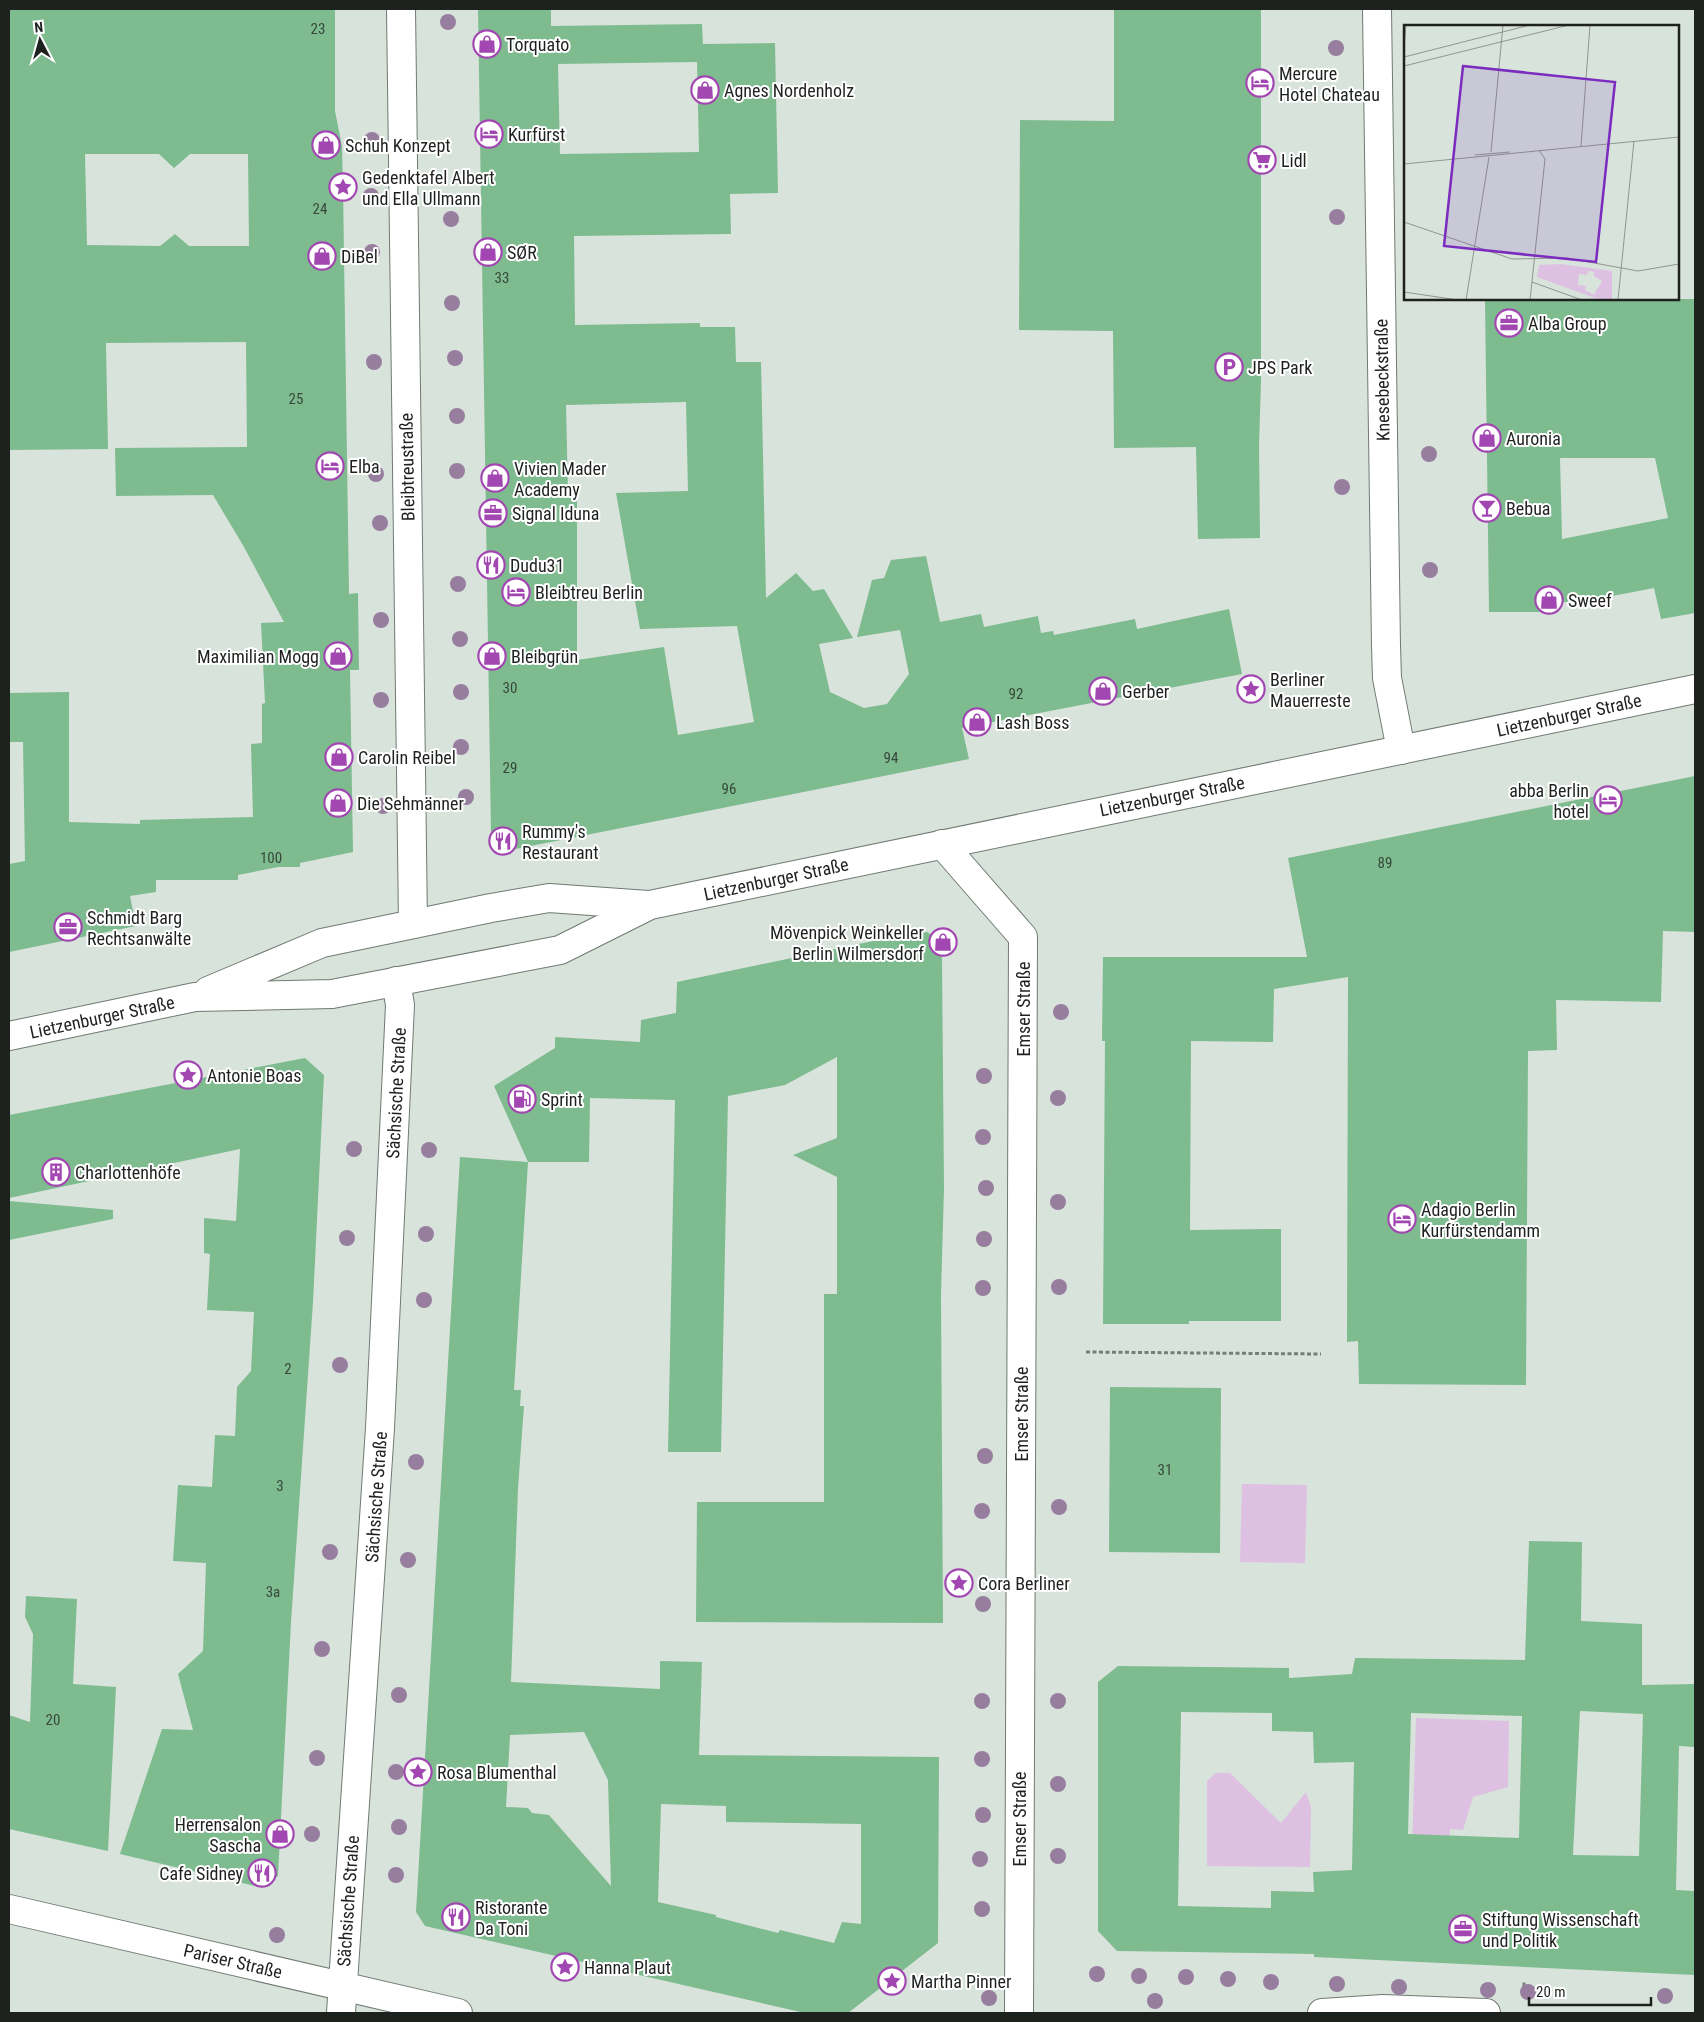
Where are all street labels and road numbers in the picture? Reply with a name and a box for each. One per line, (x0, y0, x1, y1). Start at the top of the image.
street label: Knesebeckstraße (1370, 319, 1394, 441)
street label: Bleibtreustraße (396, 413, 418, 521)
street label: Lietzenburger Straße (1495, 689, 1643, 741)
street label: Lietzenburger Straße (1098, 772, 1246, 820)
street label: Lietzenburger Straße (702, 853, 850, 905)
street label: Emser Straße (1013, 961, 1034, 1057)
street label: Lietzenburger Straße (28, 991, 176, 1043)
street label: Sächsische Straße (382, 1027, 410, 1159)
street label: Emser Straße (1011, 1366, 1032, 1462)
street label: Sächsische Straße (361, 1431, 391, 1563)
street label: Emser Straße (1009, 1771, 1030, 1867)
street label: Sächsische Straße (333, 1835, 363, 1967)
street label: Pariser Straße (182, 1939, 284, 1983)

